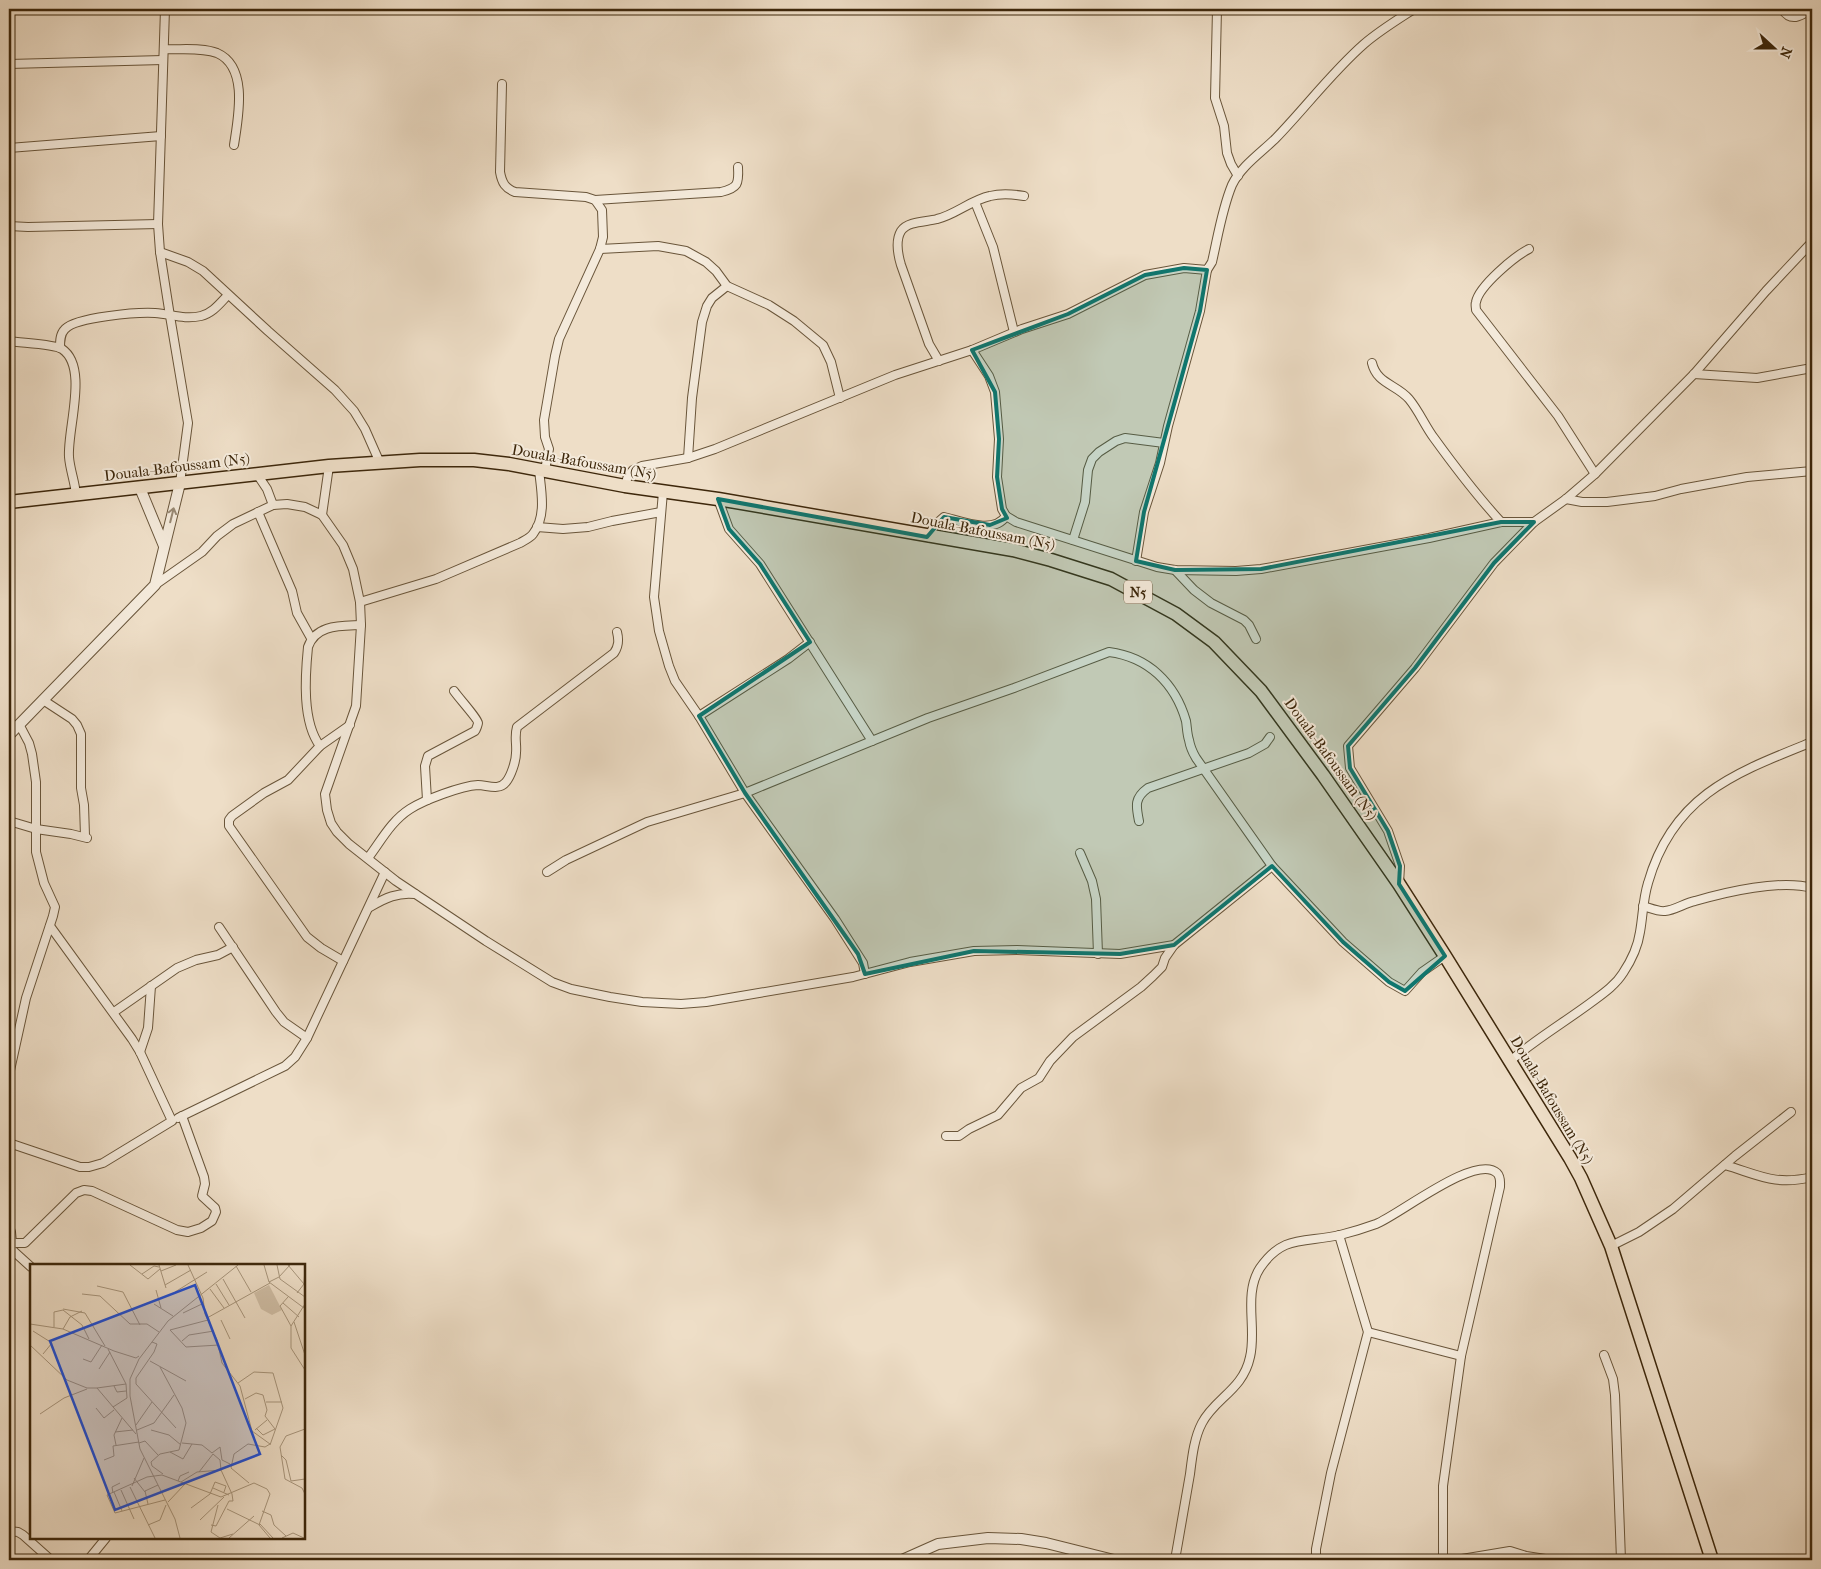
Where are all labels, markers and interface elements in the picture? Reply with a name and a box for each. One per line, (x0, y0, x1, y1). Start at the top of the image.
north arrow (1748, 22, 1798, 72)
text: N (1776, 44, 1796, 61)
street label: Douala-Bafoussam (N5) (510, 440, 658, 484)
street label: Douala-Bafoussam (N5) (103, 449, 251, 485)
one-way arrow (168, 507, 177, 523)
street label: Douala-Bafoussam (N5) (909, 508, 1057, 554)
road number: N5 (1124, 580, 1152, 604)
street label: Douala-Bafoussam (N5) (1281, 694, 1381, 824)
street label: Douala-Bafoussam (N5) (1507, 1033, 1597, 1167)
inset map (30, 1264, 305, 1539)

